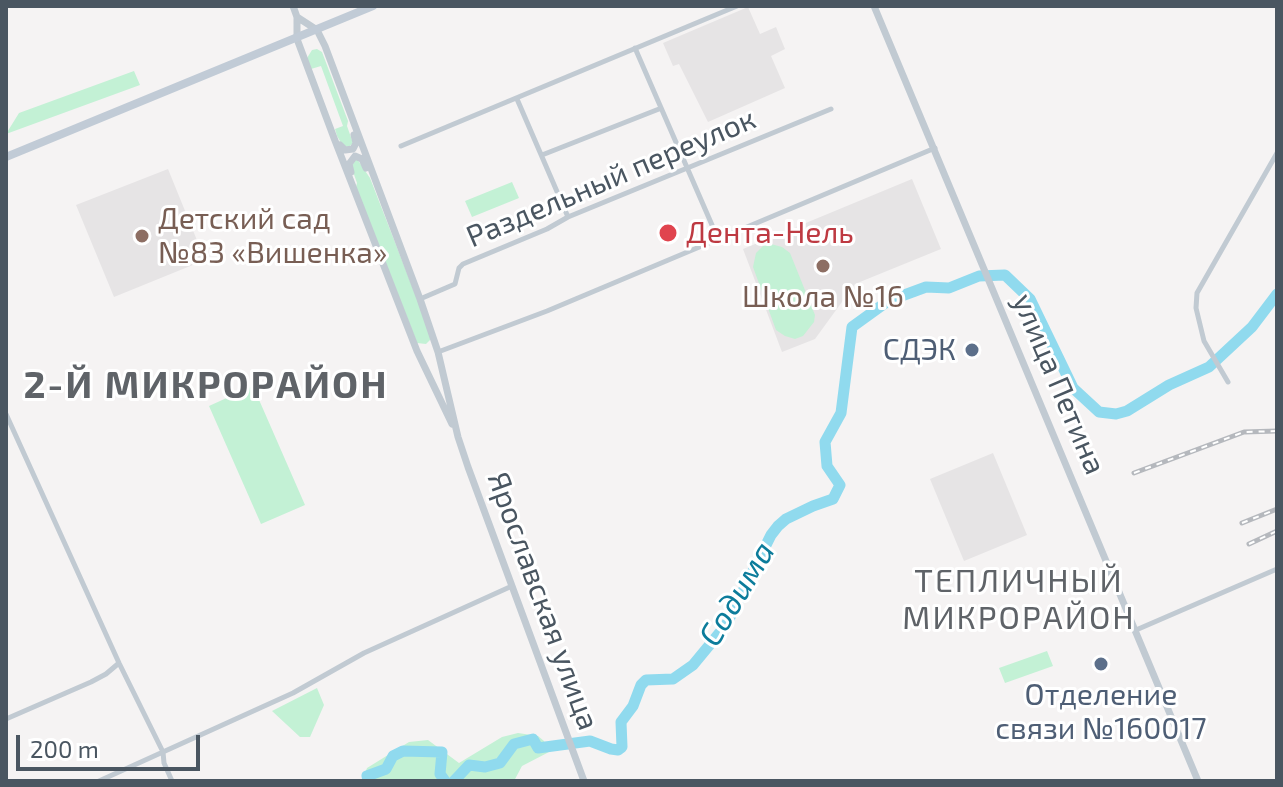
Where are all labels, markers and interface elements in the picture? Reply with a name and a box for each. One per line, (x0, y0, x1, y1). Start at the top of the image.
street label: Раздельный переулок (461, 101, 761, 255)
place label: Детский сад №83 «Вишенка» (158, 201, 387, 272)
place label: Дента-Нель (686, 215, 854, 251)
marker: Дента-Нель (657, 222, 679, 244)
marker: Детский сад №83 «Вишенка» (133, 227, 151, 245)
marker: Школа №16 (814, 257, 832, 275)
place label: Школа №16 (742, 279, 904, 315)
street label: улица Петина (1005, 288, 1113, 480)
place label: СДЭК (883, 332, 956, 368)
marker: СДЭК (963, 341, 981, 359)
district label: 2-Й МИКРОРАЙОН (23, 362, 389, 408)
street label: Ярославская улица (480, 467, 606, 735)
water label: Содима (691, 535, 783, 653)
district label: ТЕПЛИЧНЫЙ МИКРОРАЙОН (902, 562, 1136, 637)
marker: Отделение связи №160017 (1092, 655, 1110, 673)
place label: Отделение связи №160017 (995, 677, 1207, 748)
scale bar (20, 719, 204, 769)
text: 200 m (30, 734, 99, 763)

